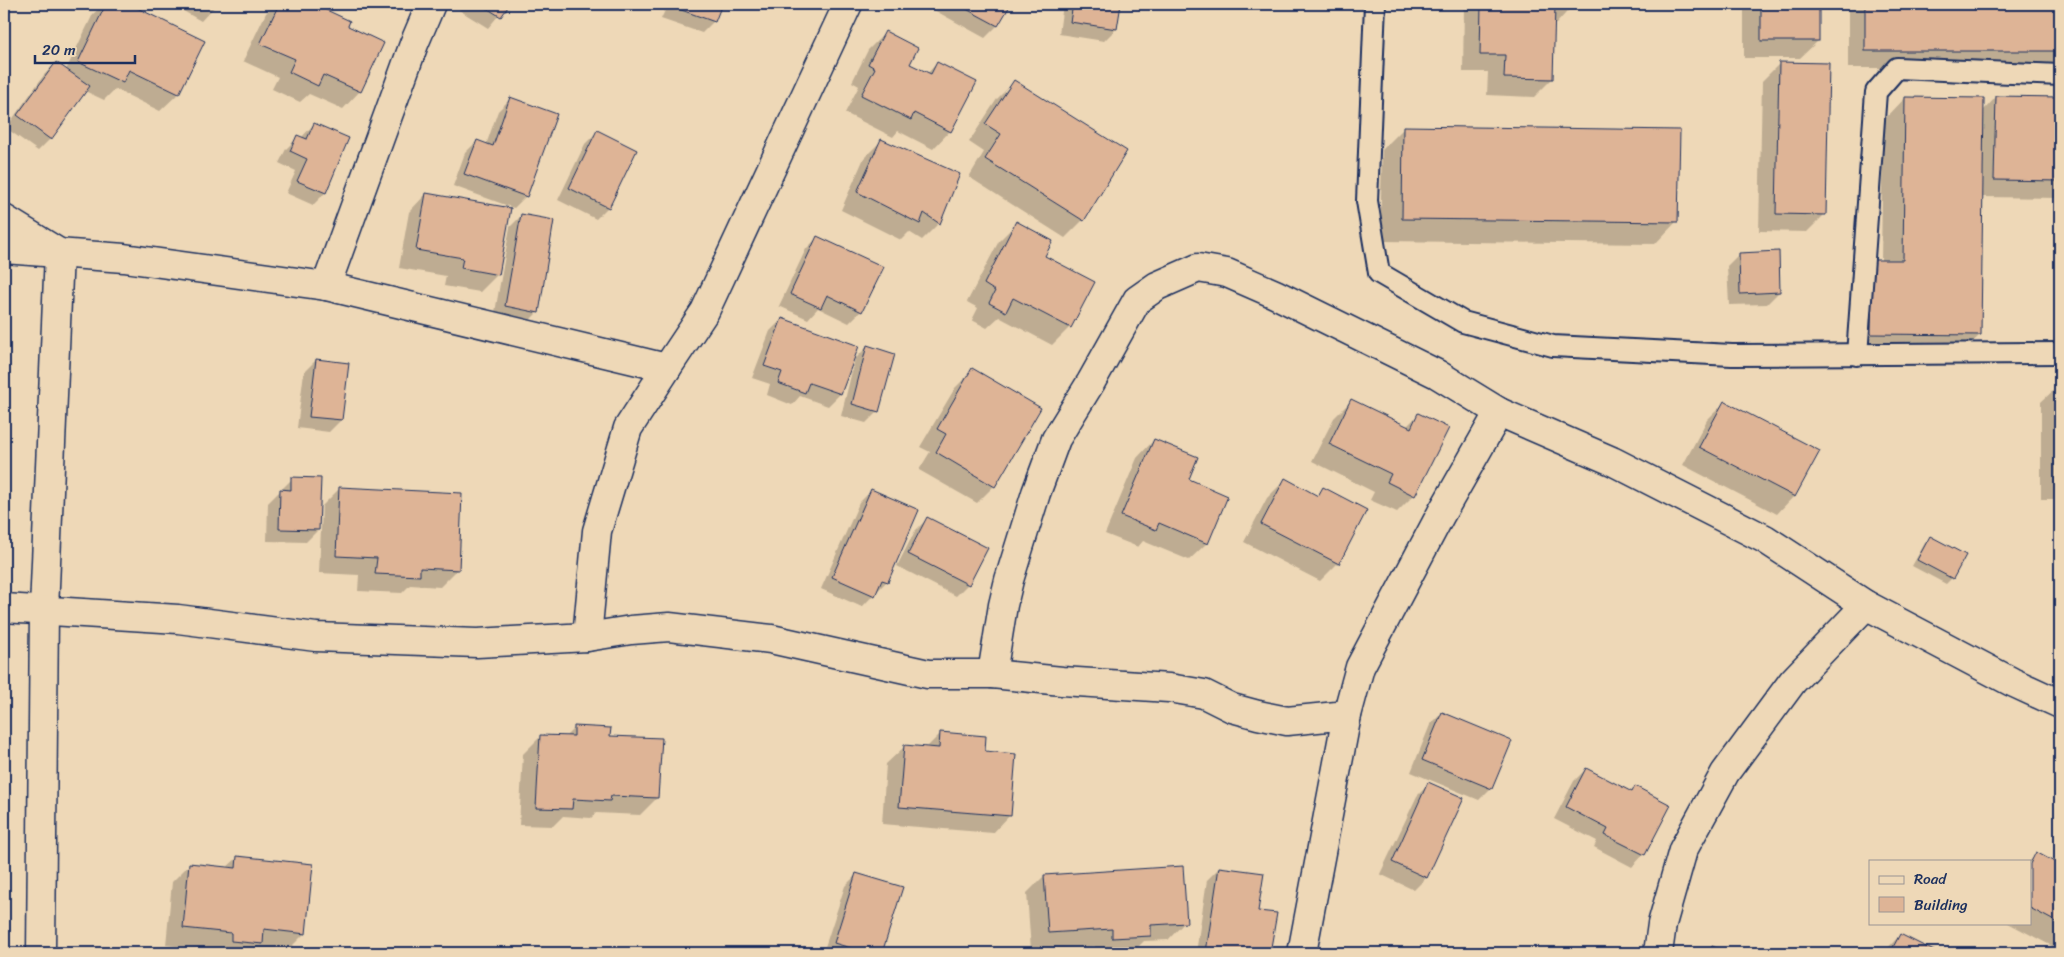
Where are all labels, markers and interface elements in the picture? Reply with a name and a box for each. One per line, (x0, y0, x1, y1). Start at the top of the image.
scale bar (35, 32, 135, 64)
text: 20 m (42, 37, 76, 63)
legend (1869, 860, 2032, 924)
text: Road (1914, 866, 1947, 892)
text: Building (1914, 892, 1968, 918)

